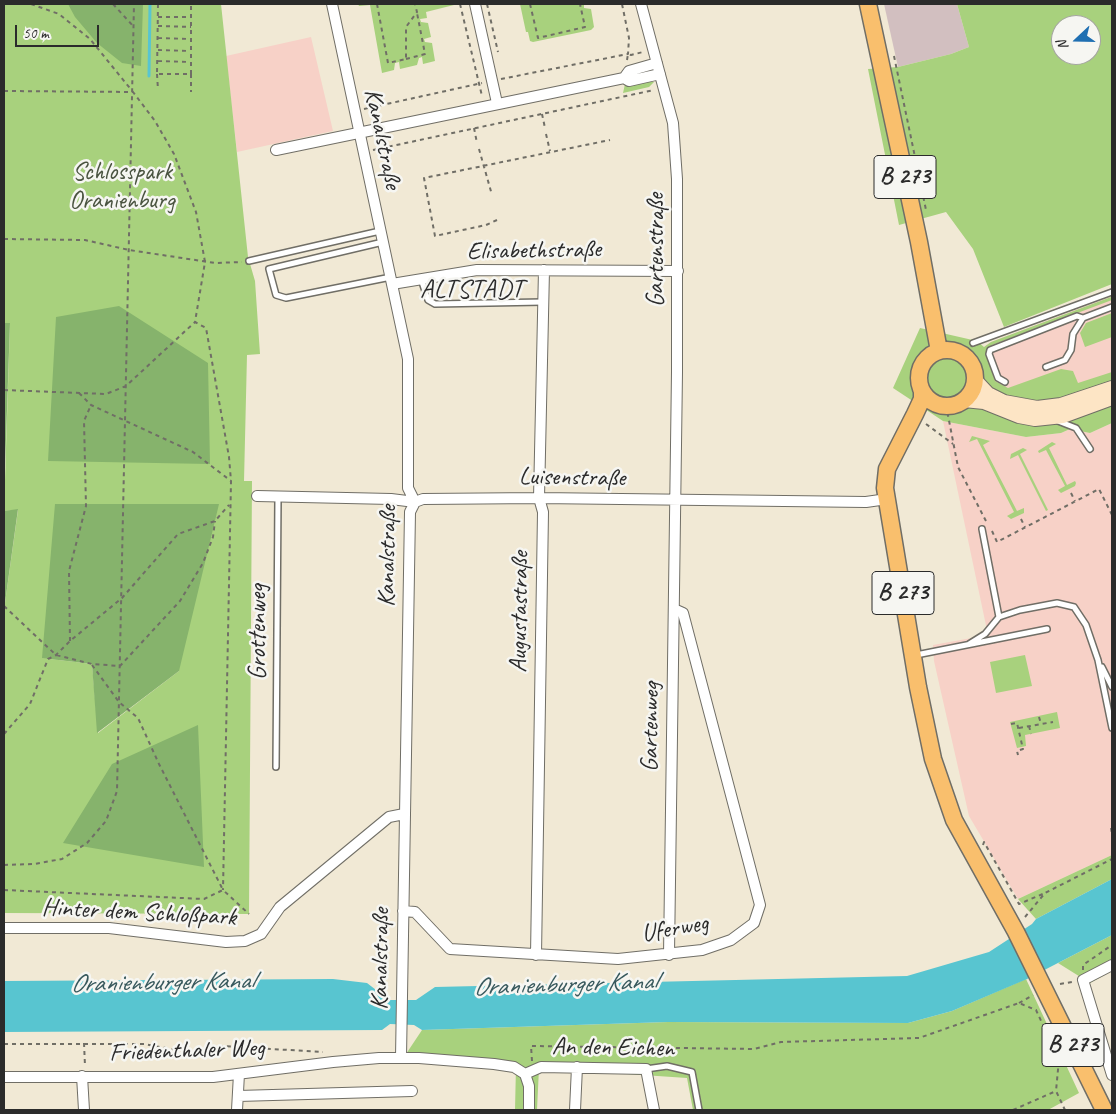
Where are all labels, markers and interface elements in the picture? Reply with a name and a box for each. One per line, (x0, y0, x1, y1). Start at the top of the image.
scale bar (18, 15, 101, 47)
north arrow (1051, 15, 1101, 65)
text: 50 m (23, 24, 49, 43)
text: N (1053, 38, 1072, 52)
street label: Kanalstraße (357, 86, 407, 192)
road number: B 273 (874, 156, 936, 198)
park label: Schlosspark Oranienburg (69, 157, 175, 216)
street label: Gartenstraße (641, 193, 671, 307)
street label: Elisabethstraße (467, 235, 601, 267)
district label: ALTSTADT (418, 274, 526, 306)
street label: Luisenstraße (519, 462, 625, 494)
street label: Kanalstraße (372, 505, 404, 607)
street label: Augustastraße (504, 551, 536, 673)
road number: B 273 (872, 572, 934, 614)
street label: Grottenweg (243, 584, 273, 680)
street label: Gartenweg (635, 682, 667, 772)
street label: Hinter dem Schloßpark (41, 893, 237, 933)
street label: Kanalstraße (365, 908, 397, 1010)
street label: Uferweg (639, 908, 711, 950)
water label: Oranienburger Kanal (70, 966, 254, 1000)
water label: Oranienburger Kanal (473, 966, 657, 1004)
road number: B 273 (1042, 1024, 1104, 1066)
street label: An den Eichen (552, 1032, 674, 1064)
street label: Friedenthaler Weg (109, 1033, 265, 1069)

